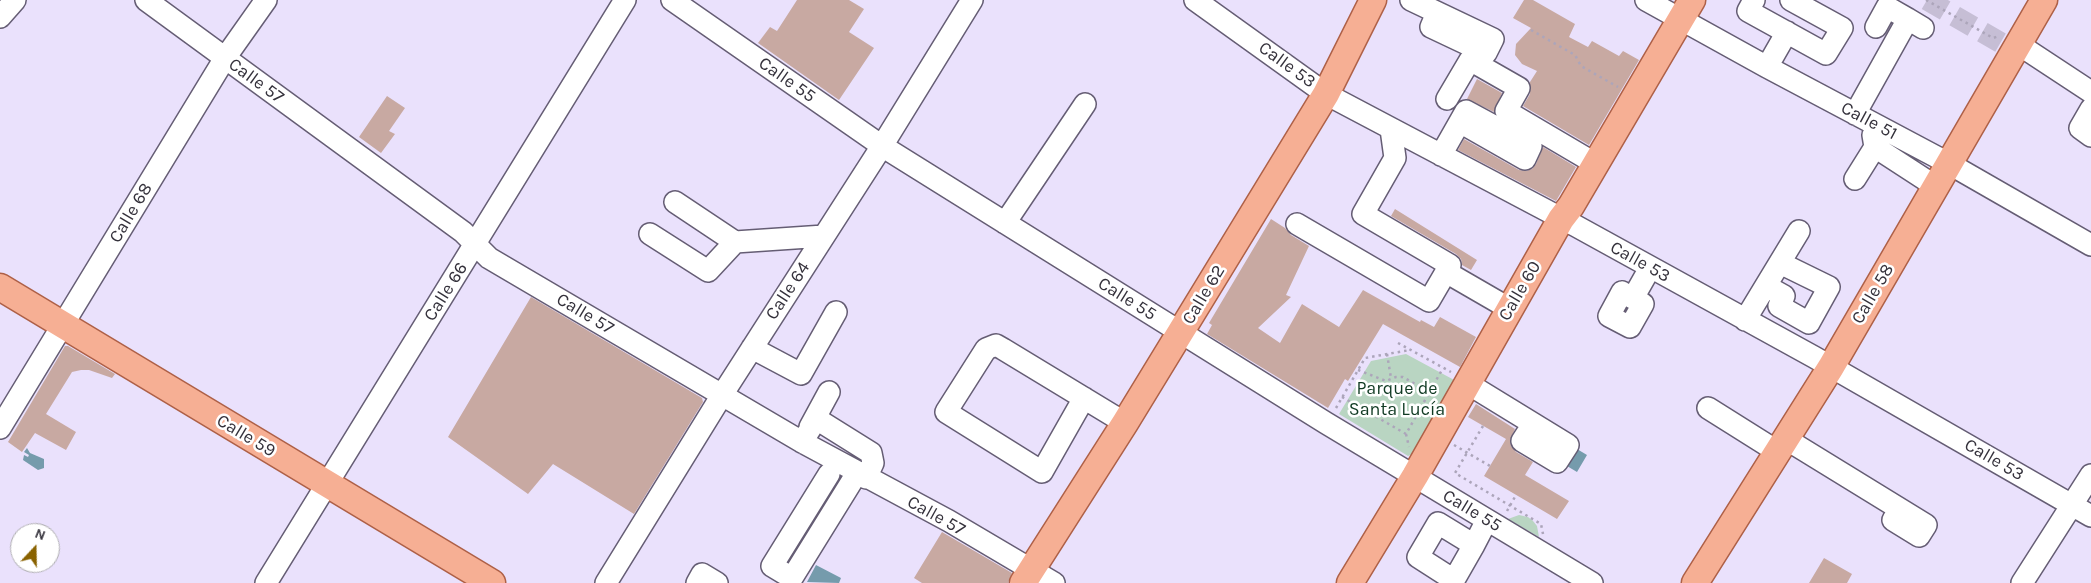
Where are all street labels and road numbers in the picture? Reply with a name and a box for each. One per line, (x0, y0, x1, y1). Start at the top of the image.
street label: Calle 53 (1254, 37, 1320, 93)
street label: Calle 55 (754, 53, 820, 107)
street label: Calle 57 (224, 54, 288, 108)
street label: Calle 51 (1837, 97, 1901, 145)
street label: Calle 68 (105, 179, 157, 247)
street label: Calle 53 (1606, 237, 1674, 287)
street label: Calle 60 (1494, 257, 1546, 325)
street label: Calle 64 (761, 258, 815, 324)
street label: Calle 66 (420, 259, 472, 325)
street label: Calle 58 (1847, 260, 1899, 328)
street label: Calle 62 (1178, 261, 1230, 329)
street label: Calle 55 (1094, 273, 1160, 325)
street label: Calle 57 (552, 288, 618, 340)
street label: Calle 59 (213, 410, 279, 462)
street label: Calle 53 (1960, 434, 2028, 486)
street label: Calle 55 (1439, 485, 1505, 537)
street label: Calle 57 (903, 491, 969, 541)

